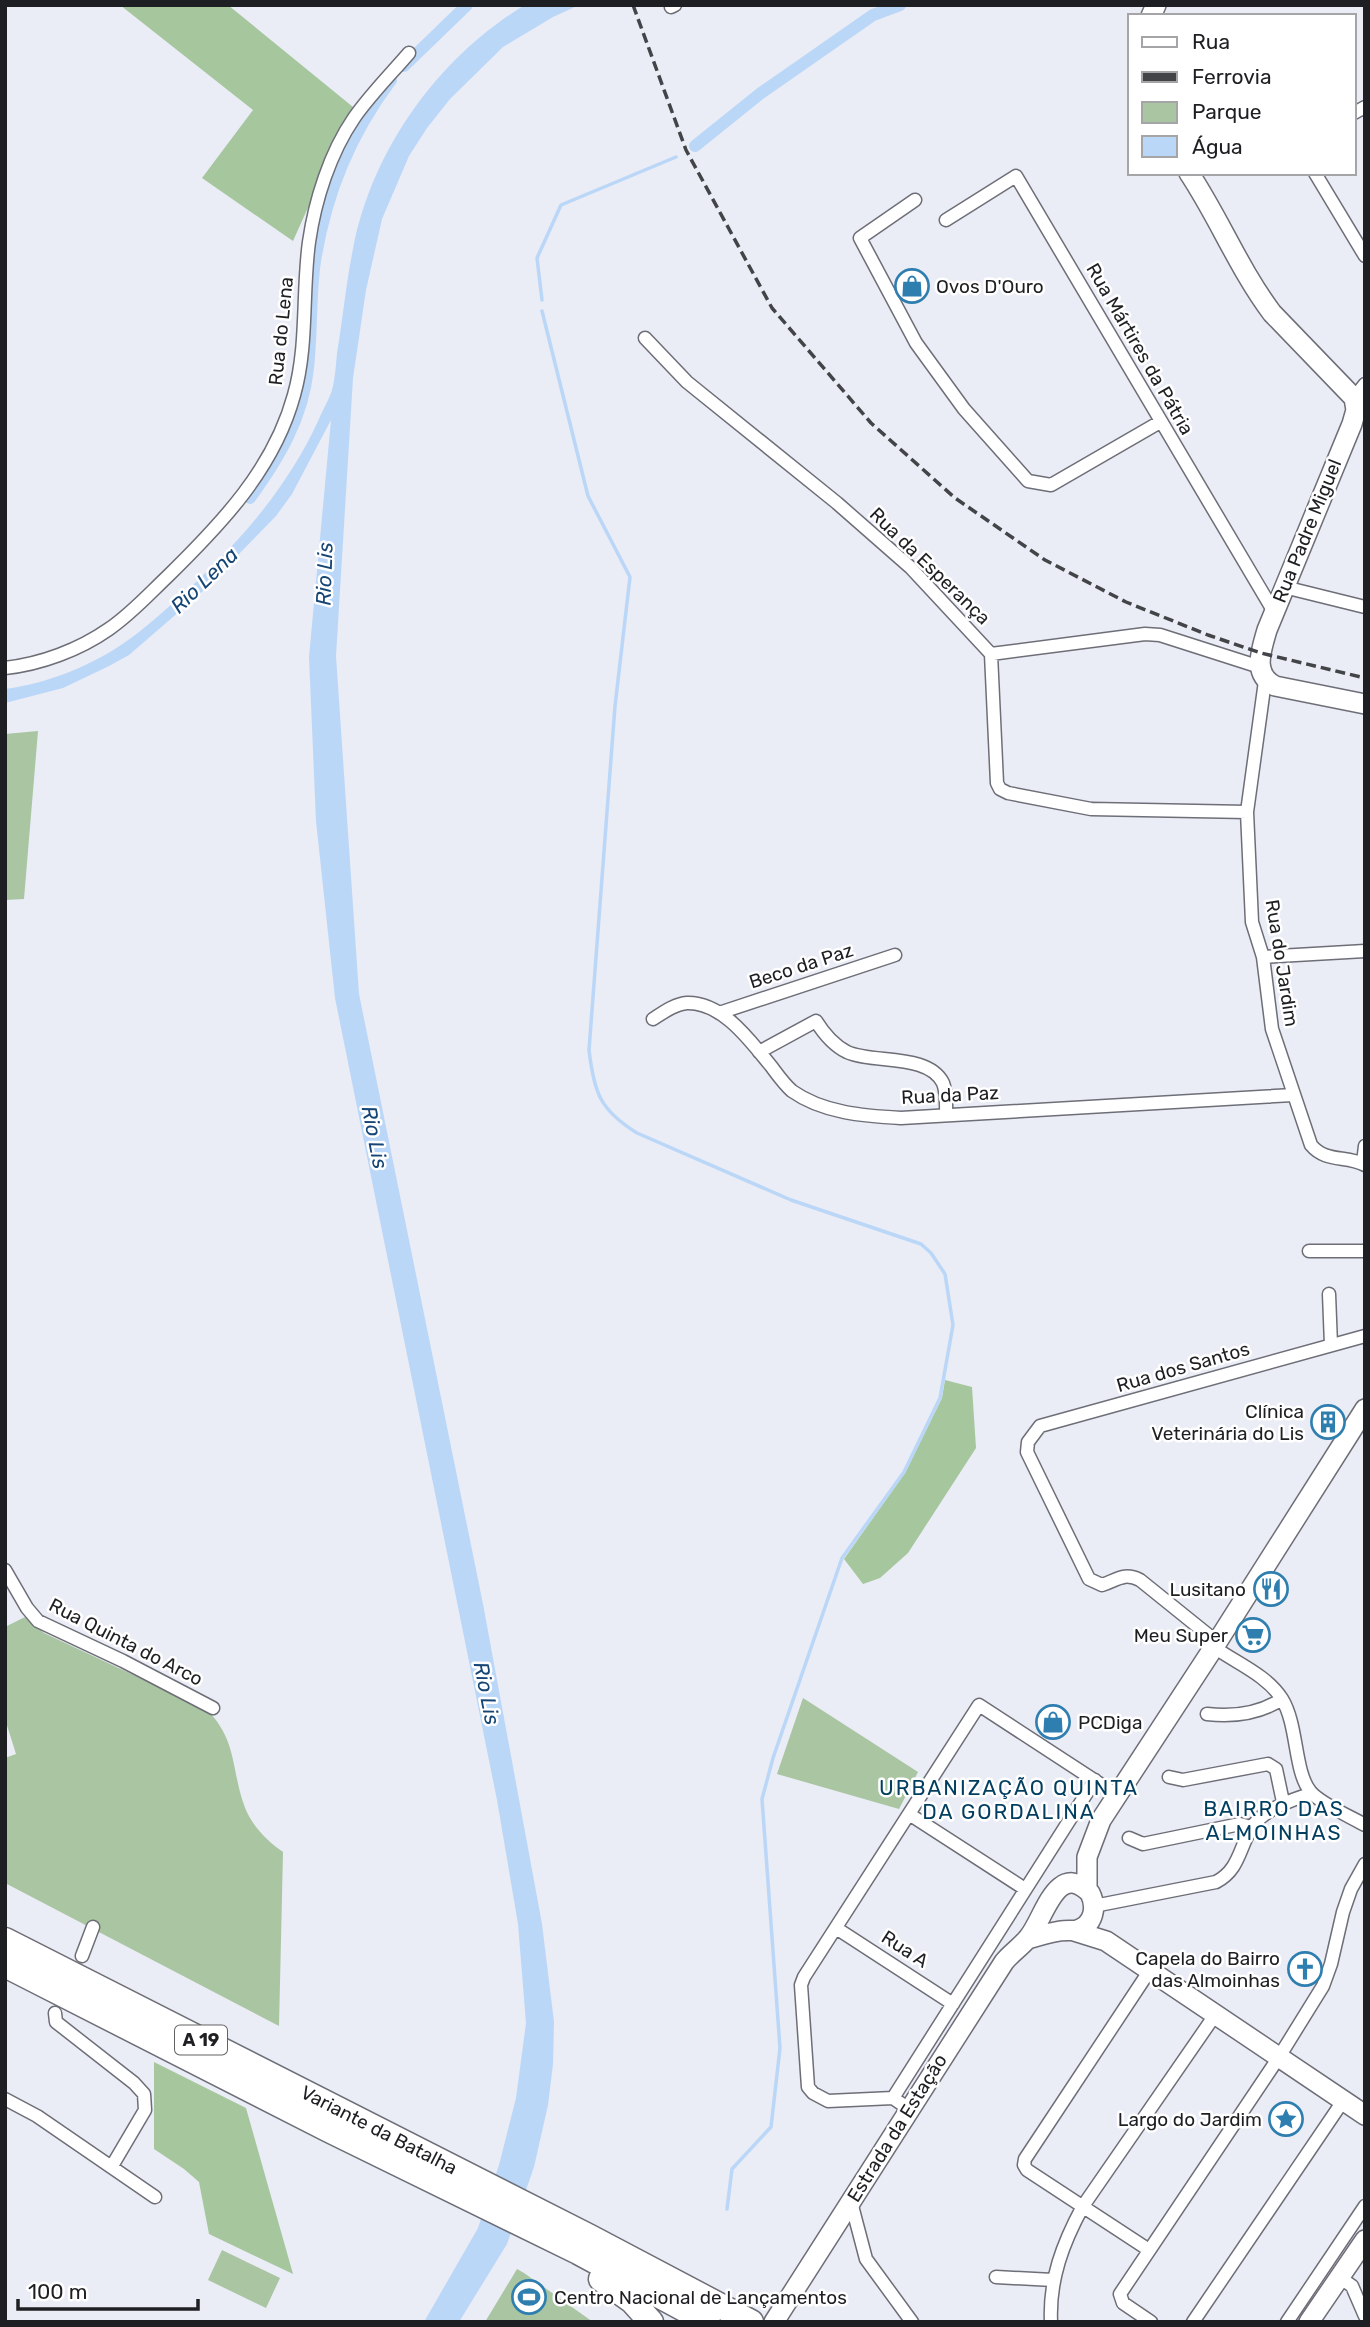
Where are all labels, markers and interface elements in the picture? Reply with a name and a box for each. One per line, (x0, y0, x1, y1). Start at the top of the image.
legend (1128, 14, 1356, 175)
text: Rua (1192, 29, 1230, 54)
text: Ferrovia (1192, 64, 1272, 89)
text: Parque (1192, 99, 1262, 124)
text: Água (1192, 134, 1243, 159)
street label: Rua Mártires da Pátria (1081, 259, 1199, 439)
shop icon: Ovos D'Ouro (893, 267, 931, 305)
place label: Ovos D'Ouro (936, 275, 1044, 298)
street label: Rua do Lena (264, 276, 298, 386)
street label: Rua Padre Miguel (1268, 456, 1346, 606)
street label: Rua da Esperança (865, 503, 995, 629)
water label: Rio Lis (310, 541, 338, 606)
water label: Rio Lena (165, 542, 243, 618)
street label: Rua do Jardim (1261, 898, 1303, 1028)
street label: Beco da Paz (746, 938, 856, 994)
street label: Rua da Paz (901, 1081, 999, 1109)
water label: Rio Lis (357, 1103, 393, 1171)
street label: Rua dos Santos (1114, 1337, 1252, 1397)
place label: Clínica Veterinária do Lis (1151, 1400, 1304, 1445)
building icon: Clínica Veterinária do Lis (1309, 1403, 1347, 1441)
restaurant icon: Lusitano (1252, 1570, 1290, 1608)
place label: Lusitano (1170, 1578, 1246, 1601)
street label: Rua Quinta do Arco (45, 1593, 207, 1691)
supermarket icon: Meu Super (1234, 1616, 1272, 1654)
place label: Meu Super (1134, 1624, 1229, 1647)
water label: Rio Lis (469, 1659, 505, 1727)
shop icon: PCDiga (1034, 1703, 1072, 1741)
place label: PCDiga (1078, 1711, 1142, 1734)
district label: URBANIZAÇÃO QUINTA DA GORDALINA (879, 1775, 1139, 1824)
district label: BAIRRO DAS ALMOINHAS (1203, 1796, 1345, 1845)
street label: Rua A (877, 1925, 933, 1973)
place label: Capela do Bairro das Almoinhas (1135, 1947, 1280, 1992)
church icon: Capela do Bairro das Almoinhas (1286, 1950, 1324, 1988)
road number: A 19 (175, 2026, 227, 2054)
street label: Estrada da Estação (842, 2050, 952, 2206)
street label: Variante da Batalha (297, 2081, 461, 2179)
place icon: Largo do Jardim (1267, 2100, 1305, 2138)
place label: Largo do Jardim (1118, 2108, 1262, 2131)
scale bar (18, 2268, 198, 2312)
sports icon: Centro Nacional de Lançamentos (510, 2278, 548, 2316)
text: 100 m (28, 2279, 87, 2304)
place label: Centro Nacional de Lançamentos (554, 2286, 847, 2309)

